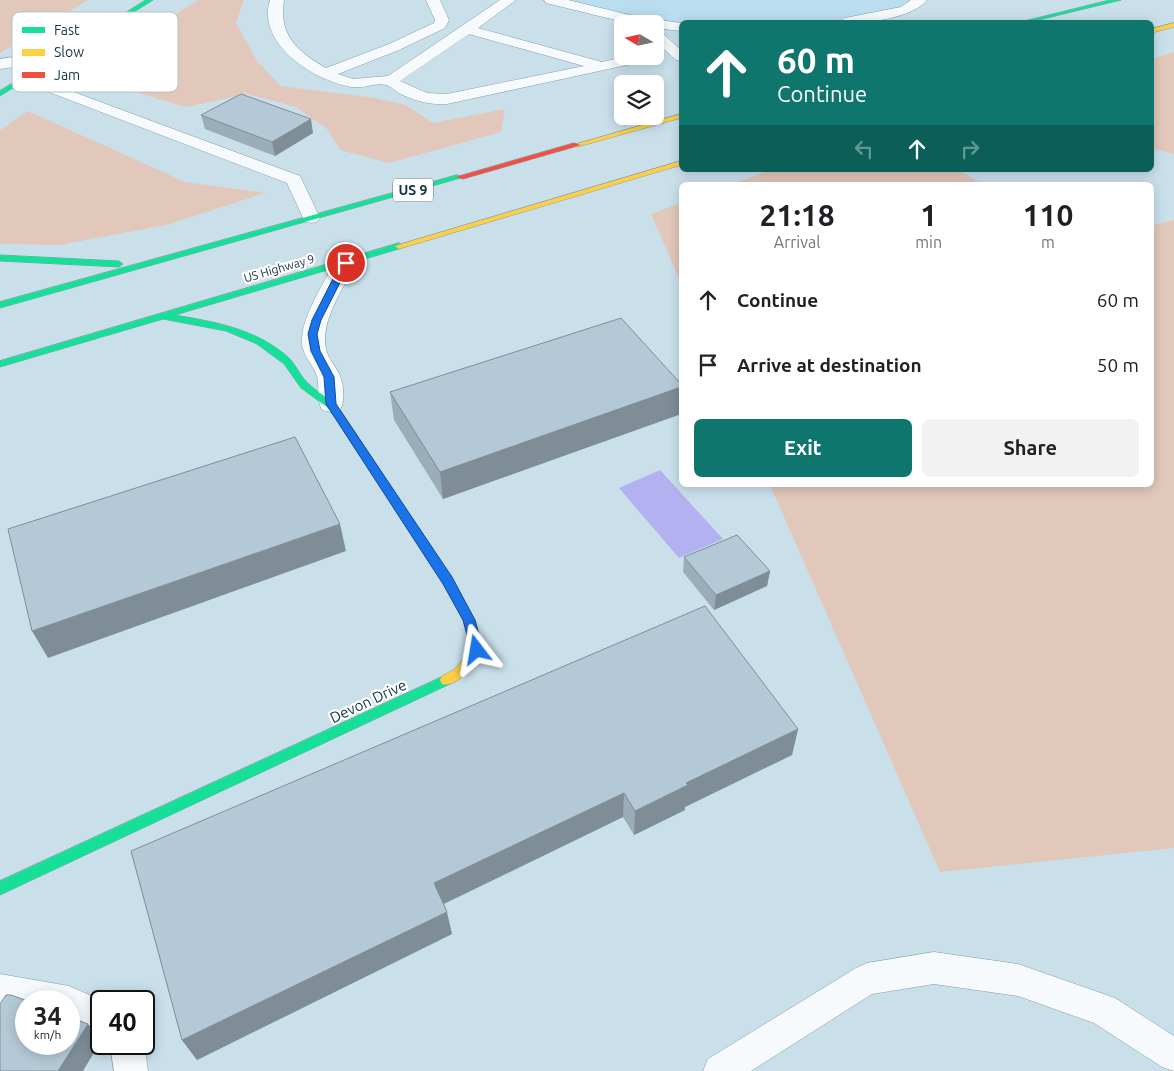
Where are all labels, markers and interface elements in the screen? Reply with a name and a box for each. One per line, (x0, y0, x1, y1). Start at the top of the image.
legend (12, 12, 178, 92)
north arrow (614, 15, 664, 65)
map controls (614, 15, 664, 125)
text: Fast (54, 22, 80, 38)
icon: ahead (694, 40, 759, 105)
text: 60 m (777, 40, 855, 80)
text: Slow (54, 44, 84, 60)
text: Jam (54, 67, 80, 83)
button: layers (614, 75, 664, 125)
text: Continue (777, 81, 867, 106)
icon: left (850, 135, 878, 163)
icon: ahead (903, 135, 931, 163)
icon: right (956, 135, 984, 163)
road number: US 9 (393, 178, 433, 202)
text: 21:18 (760, 198, 835, 232)
text: 1 (920, 198, 937, 232)
text: 110 (1023, 198, 1073, 232)
text: Arrival (774, 233, 820, 251)
text: min (915, 233, 942, 251)
text: m (1041, 233, 1055, 251)
pin (325, 242, 367, 284)
icon: arrive (332, 249, 360, 277)
street label: US Highway 9 (242, 252, 316, 284)
icon: ahead (694, 286, 722, 314)
text: Continue (737, 289, 818, 311)
text: 60 m (1097, 289, 1139, 311)
icon: arrive (694, 351, 722, 379)
text: Arrive at destination (737, 354, 922, 376)
text: 50 m (1097, 354, 1139, 376)
button: Exit (694, 419, 912, 477)
button: Share (922, 419, 1139, 477)
position arrow (450, 623, 502, 675)
street label: Devon Drive (327, 676, 409, 726)
speed limit sign: 40 (90, 990, 155, 1055)
text: 34 (33, 1002, 62, 1030)
text: km/h (34, 1028, 61, 1041)

